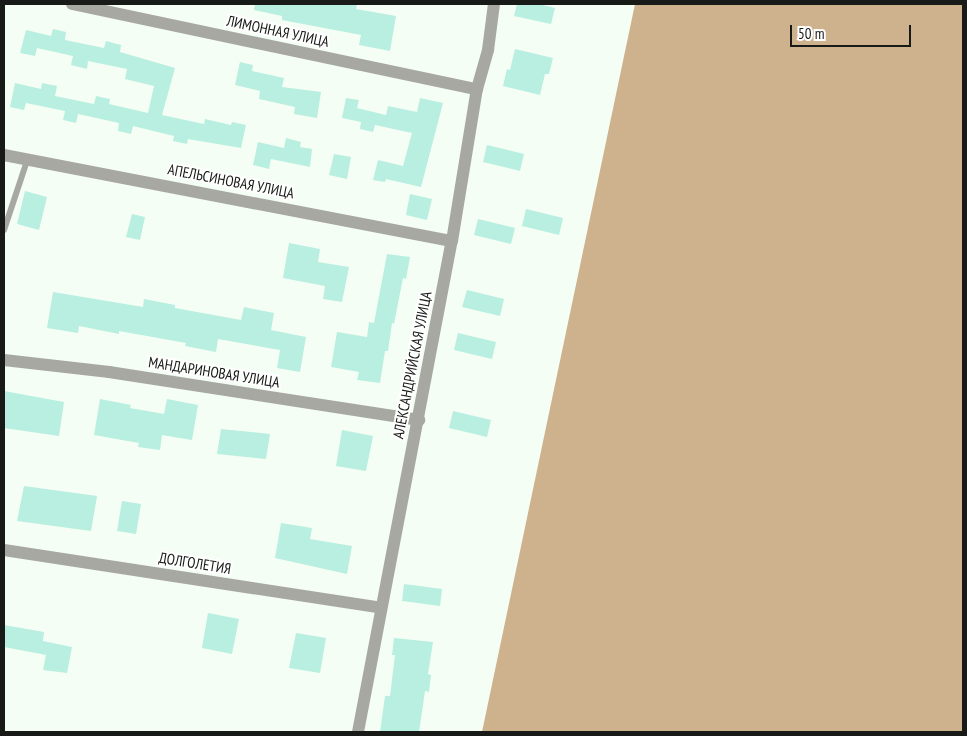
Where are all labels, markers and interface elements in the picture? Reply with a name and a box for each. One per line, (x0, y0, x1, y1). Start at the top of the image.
street label: ЛИМОННАЯ УЛИЦА (225, 11, 331, 51)
scale bar (792, 15, 913, 47)
text: 50 m (798, 24, 824, 43)
street label: АПЕЛЬСИНОВАЯ УЛИЦА (166, 160, 296, 202)
street label: АЛЕКСАНДРИЙСКАЯ УЛИЦА (389, 290, 435, 440)
street label: МАНДАРИНОВАЯ УЛИЦА (147, 353, 281, 391)
street label: ДОЛГОЛЕТИЯ (158, 548, 232, 578)

